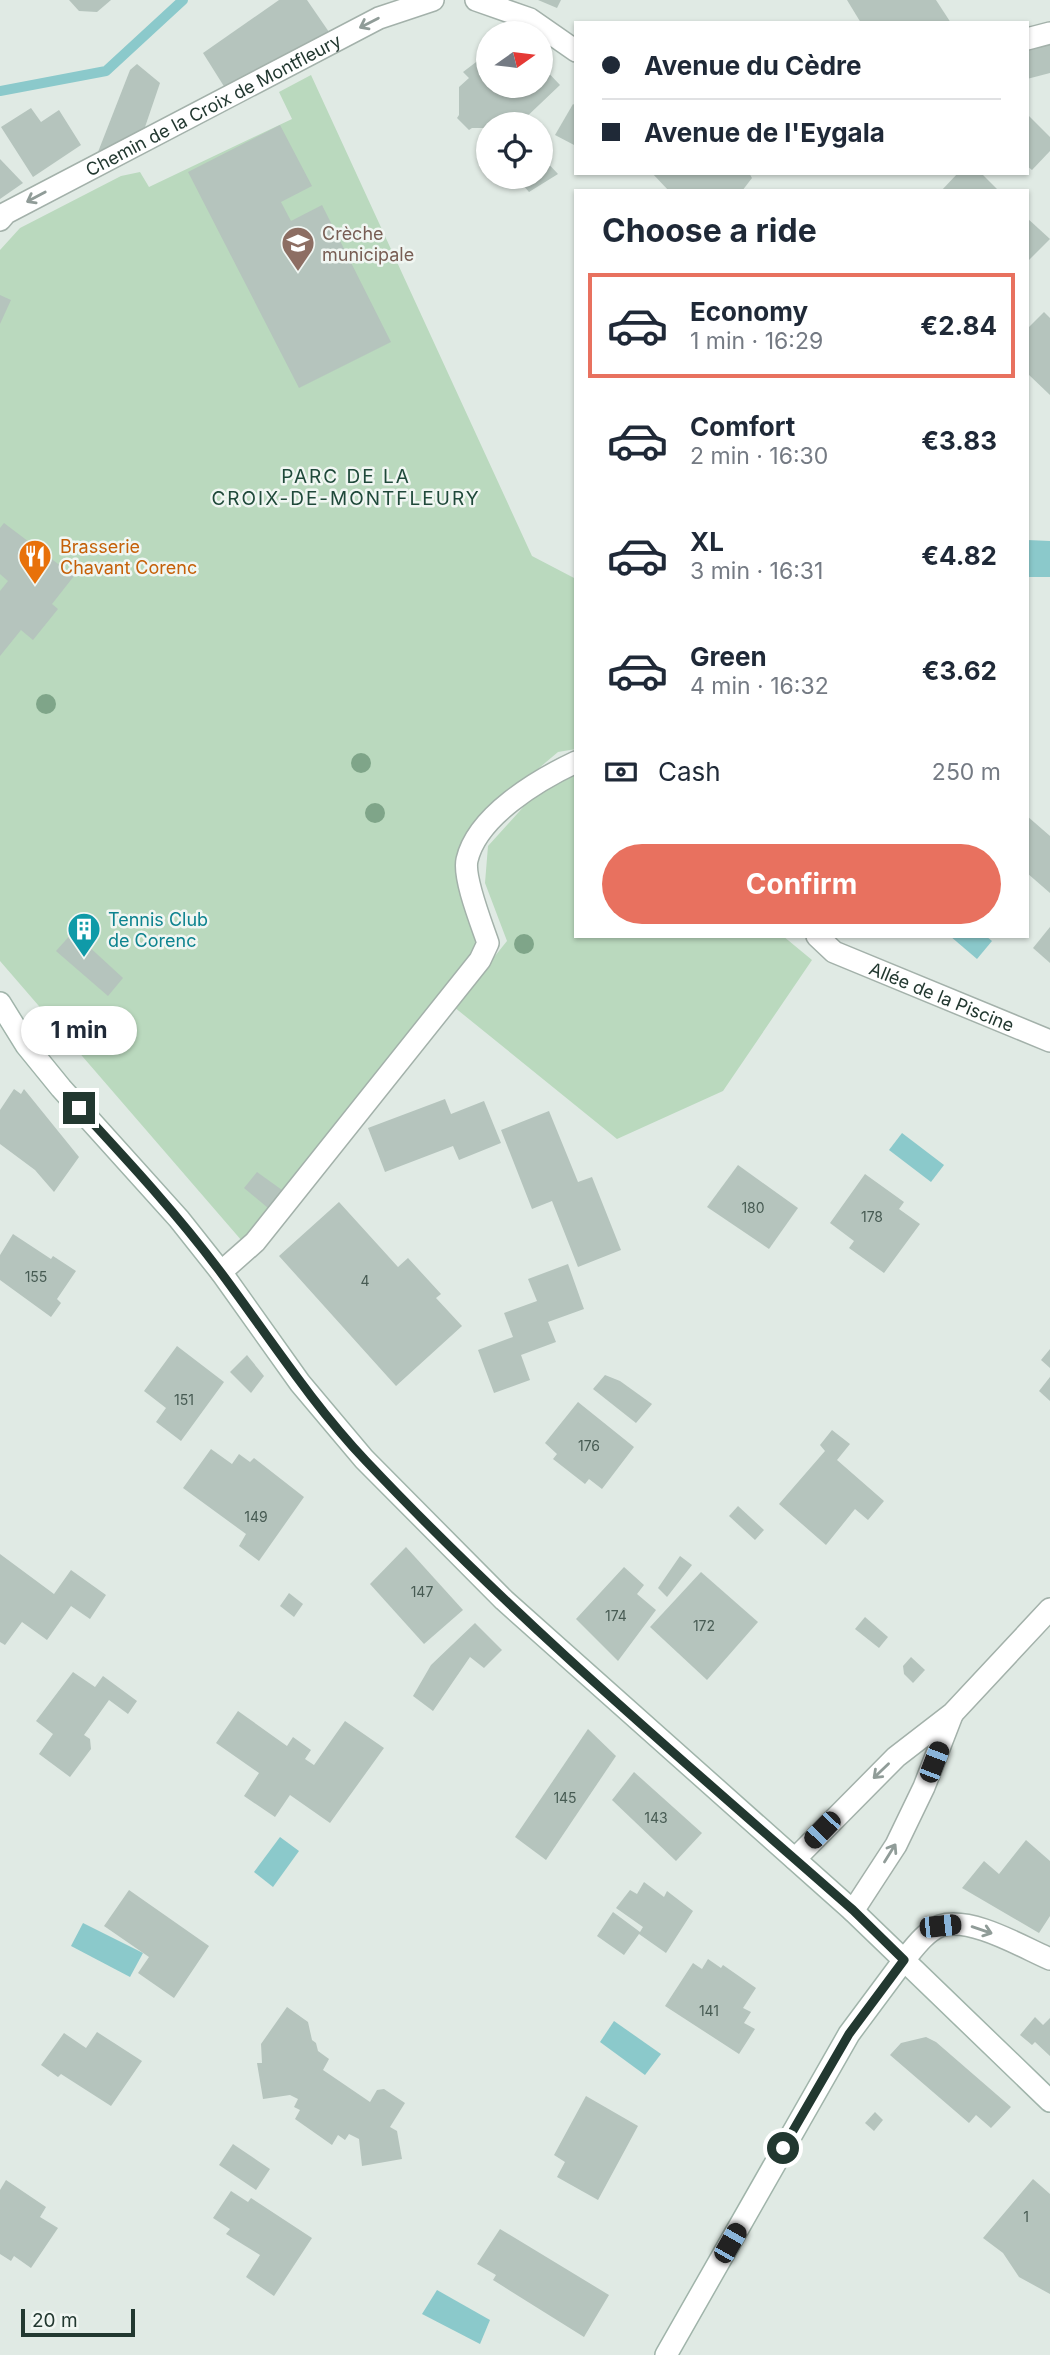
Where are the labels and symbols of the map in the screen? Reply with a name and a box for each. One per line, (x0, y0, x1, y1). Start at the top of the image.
one-way arrow (359, 17, 380, 30)
north arrow (476, 21, 553, 98)
street label: Chemin de la Croix de Montfleury (82, 29, 344, 180)
one-way arrow (27, 190, 47, 204)
place label: Crèche municipale (322, 223, 414, 265)
school or university icon: Crèche municipale (279, 224, 317, 273)
district label: PARC DE LA CROIX-DE-MONTFLEURY (211, 465, 481, 510)
place label: Brasserie Chavant Corenc (60, 536, 197, 578)
restaurant icon: Brasserie Chavant Corenc (16, 537, 54, 586)
place label: Tennis Club de Corenc (108, 909, 208, 951)
building icon: Tennis Club de Corenc (65, 910, 103, 959)
street label: Allée de la Piscine (866, 957, 1017, 1036)
callout: 1 min (21, 1006, 137, 1056)
route end (63, 1092, 95, 1124)
house number: 180 (741, 1199, 765, 1216)
house number: 178 (861, 1208, 883, 1225)
house number: 155 (25, 1268, 47, 1285)
house number: 4 (360, 1272, 370, 1289)
house number: 151 (174, 1391, 194, 1408)
house number: 176 (578, 1437, 600, 1454)
house number: 149 (244, 1508, 268, 1525)
house number: 147 (411, 1583, 433, 1600)
house number: 174 (605, 1607, 627, 1624)
house number: 172 (693, 1617, 715, 1634)
car (917, 1739, 952, 1785)
one-way arrow (872, 1763, 889, 1780)
house number: 145 (553, 1789, 577, 1806)
car (800, 1808, 845, 1852)
house number: 143 (644, 1809, 668, 1826)
one-way arrow (884, 1844, 898, 1864)
car (919, 1913, 962, 1939)
one-way arrow (971, 1925, 993, 1938)
house number: 141 (699, 2002, 719, 2019)
route start (767, 2132, 799, 2164)
house number: 1 (1023, 2208, 1029, 2225)
car (711, 2220, 750, 2266)
scale bar (21, 2306, 135, 2338)

